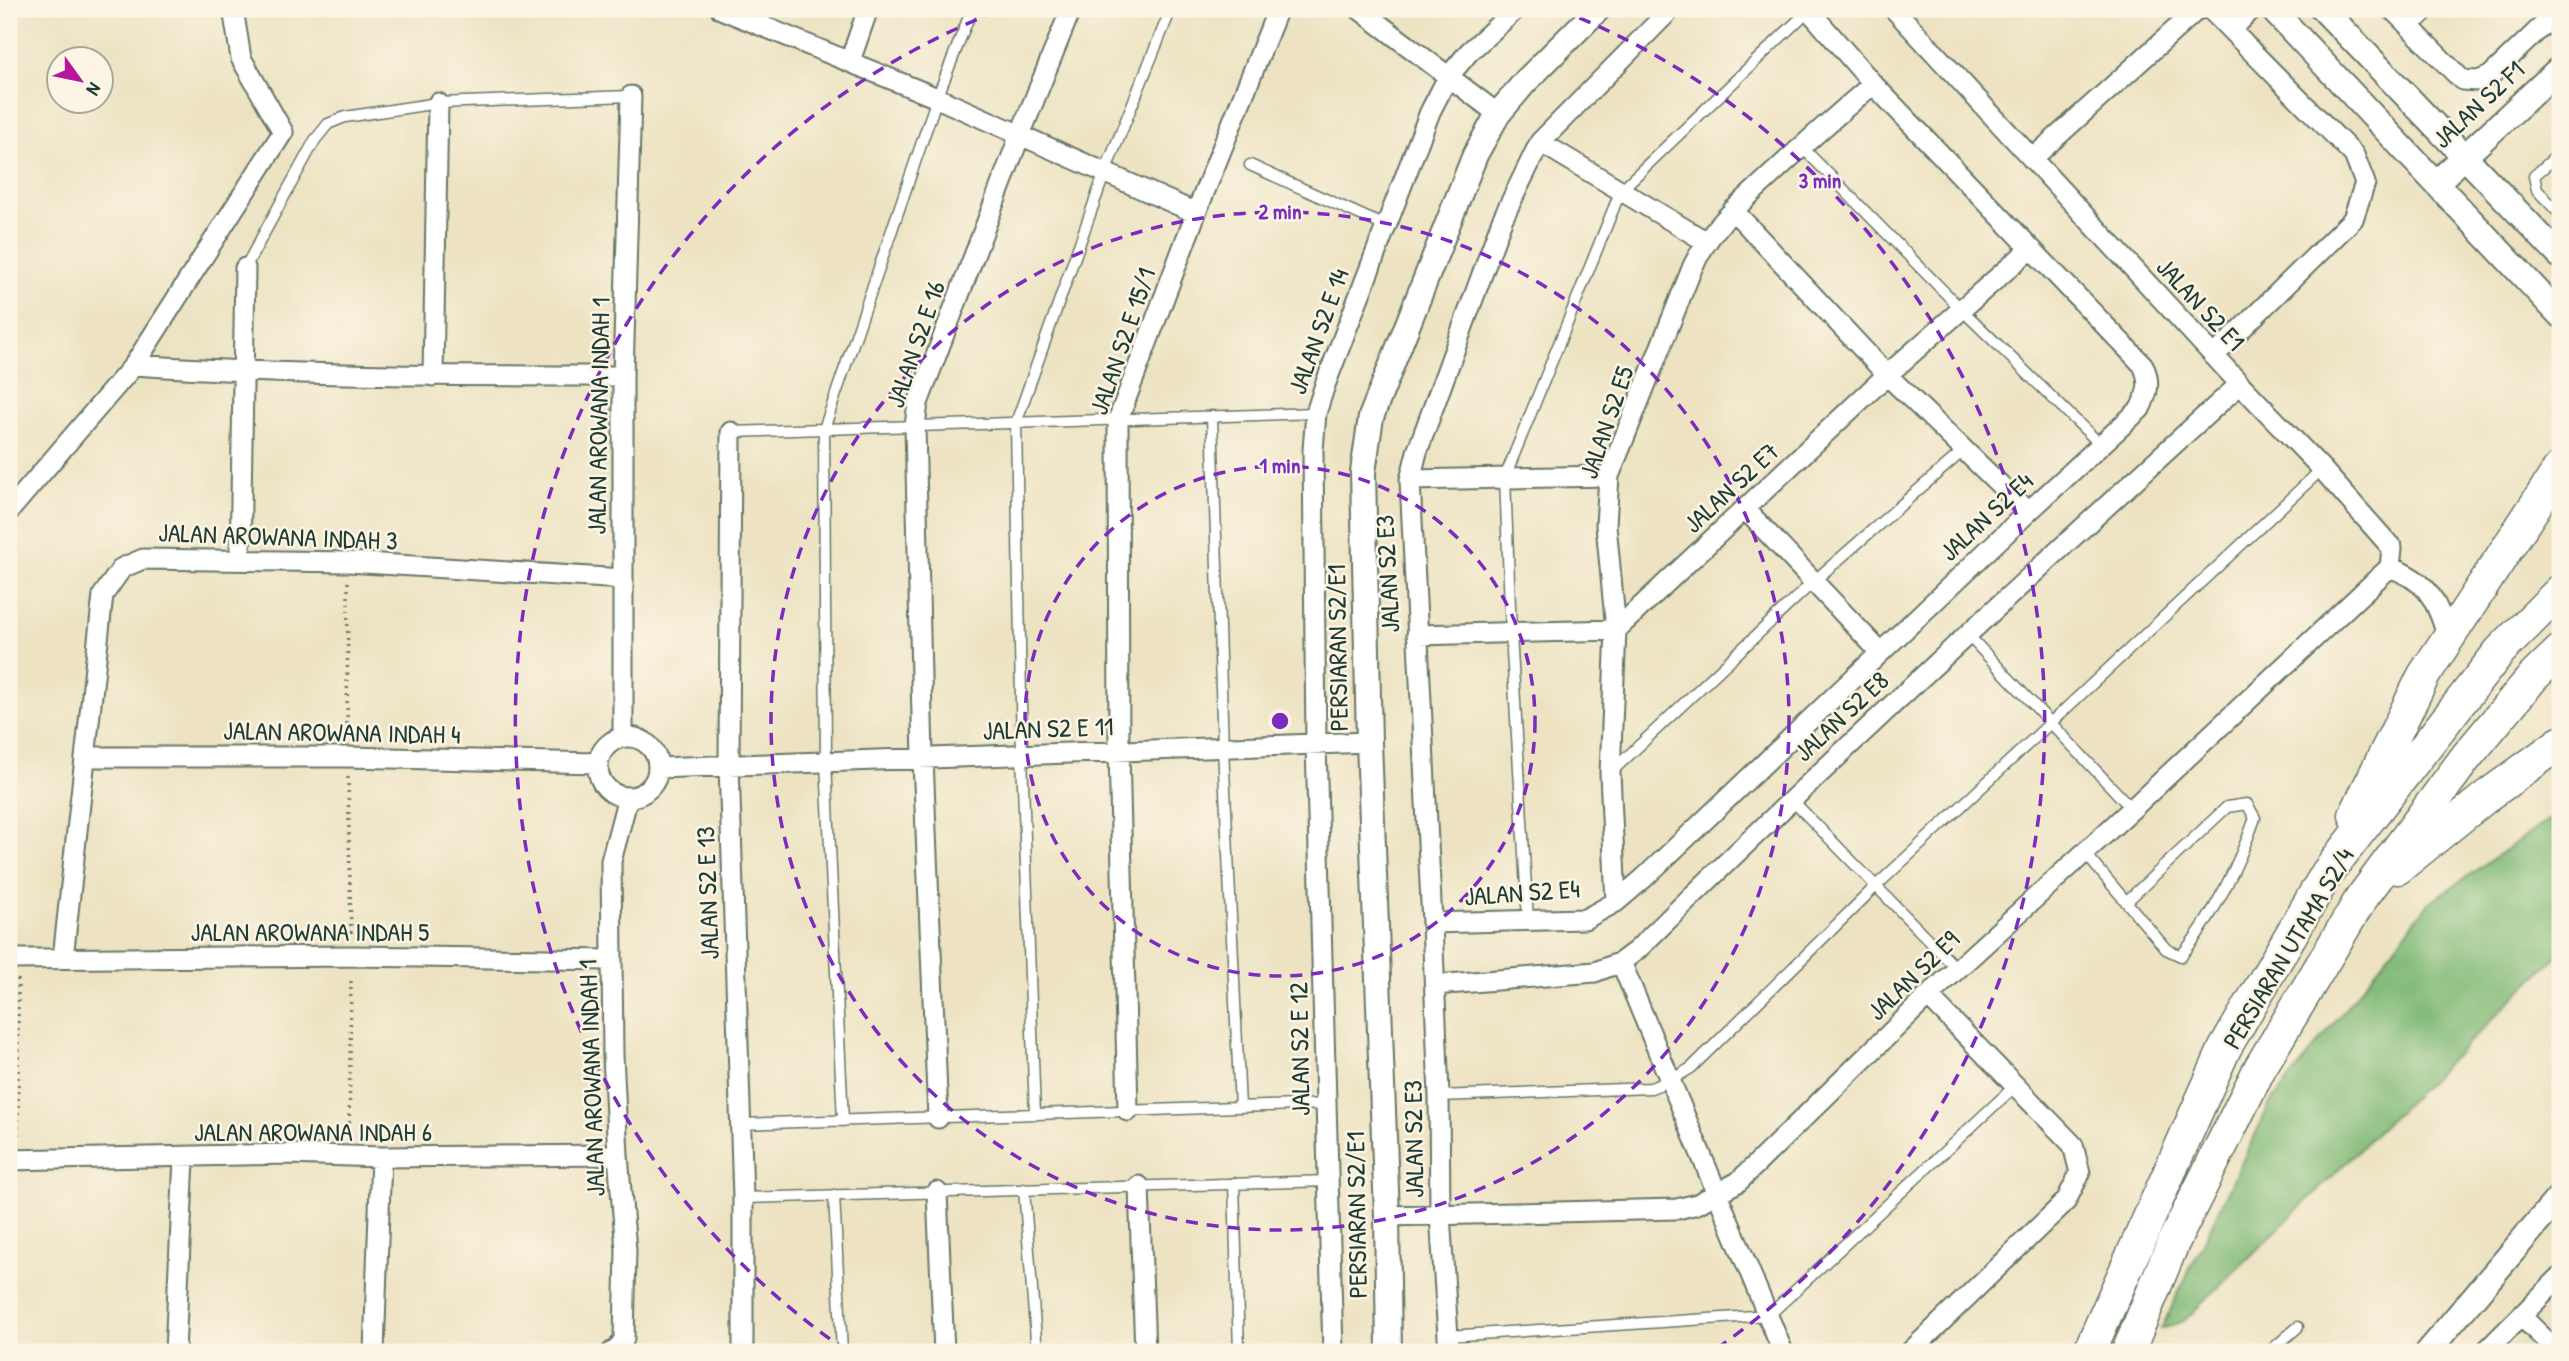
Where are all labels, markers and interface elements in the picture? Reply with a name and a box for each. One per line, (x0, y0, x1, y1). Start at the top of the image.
north arrow (46, 46, 116, 116)
street label: JALAN S2 F1 (2424, 52, 2532, 156)
text: N (81, 78, 108, 101)
text: 3 min (1799, 166, 1841, 195)
text: 2 min (1258, 197, 1302, 226)
street label: JALAN S2 E1 (2149, 250, 2253, 358)
street label: JALAN S2 E 15/1 (1081, 263, 1163, 419)
street label: JALAN S2 E 14 (1279, 263, 1357, 399)
street label: JALAN S2 E 16 (877, 276, 953, 412)
street label: JALAN AROWANA INDAH 1 (578, 297, 618, 535)
street label: JALAN S2 E5 (1570, 361, 1642, 483)
street label: JALAN S2 E7 (1676, 434, 1786, 540)
text: 1 min (1260, 451, 1300, 480)
street label: JALAN S2 E4 (1932, 464, 2040, 568)
street label: JALAN AROWANA INDAH 3 (158, 514, 398, 558)
street label: JALAN S2 E3 (1366, 514, 1408, 634)
street label: PERSIARAN S2/E1 (1318, 564, 1356, 732)
street label: JALAN S2 E8 (1786, 663, 1896, 769)
street label: JALAN S2 E 11 (982, 708, 1114, 748)
centre of rings (1268, 709, 1292, 733)
street label: JALAN AROWANA INDAH 4 (223, 712, 461, 752)
street label: JALAN S2 E 13 (687, 826, 727, 960)
street label: PERSIARAN UTAMA S2/4 (2214, 841, 2362, 1055)
street label: JALAN S2 E4 (1463, 871, 1581, 913)
street label: JALAN AROWANA INDAH 5 (191, 914, 429, 949)
street label: JALAN S2 E9 (1859, 922, 1967, 1028)
street label: JALAN AROWANA INDAH 1 (569, 959, 613, 1197)
street label: JALAN S2 E 12 (1280, 982, 1318, 1116)
street label: JALAN S2 E3 (1394, 1080, 1432, 1198)
street label: JALAN AROWANA INDAH 6 (194, 1114, 432, 1149)
street label: PERSIARAN S2/E1 (1337, 1131, 1375, 1299)

